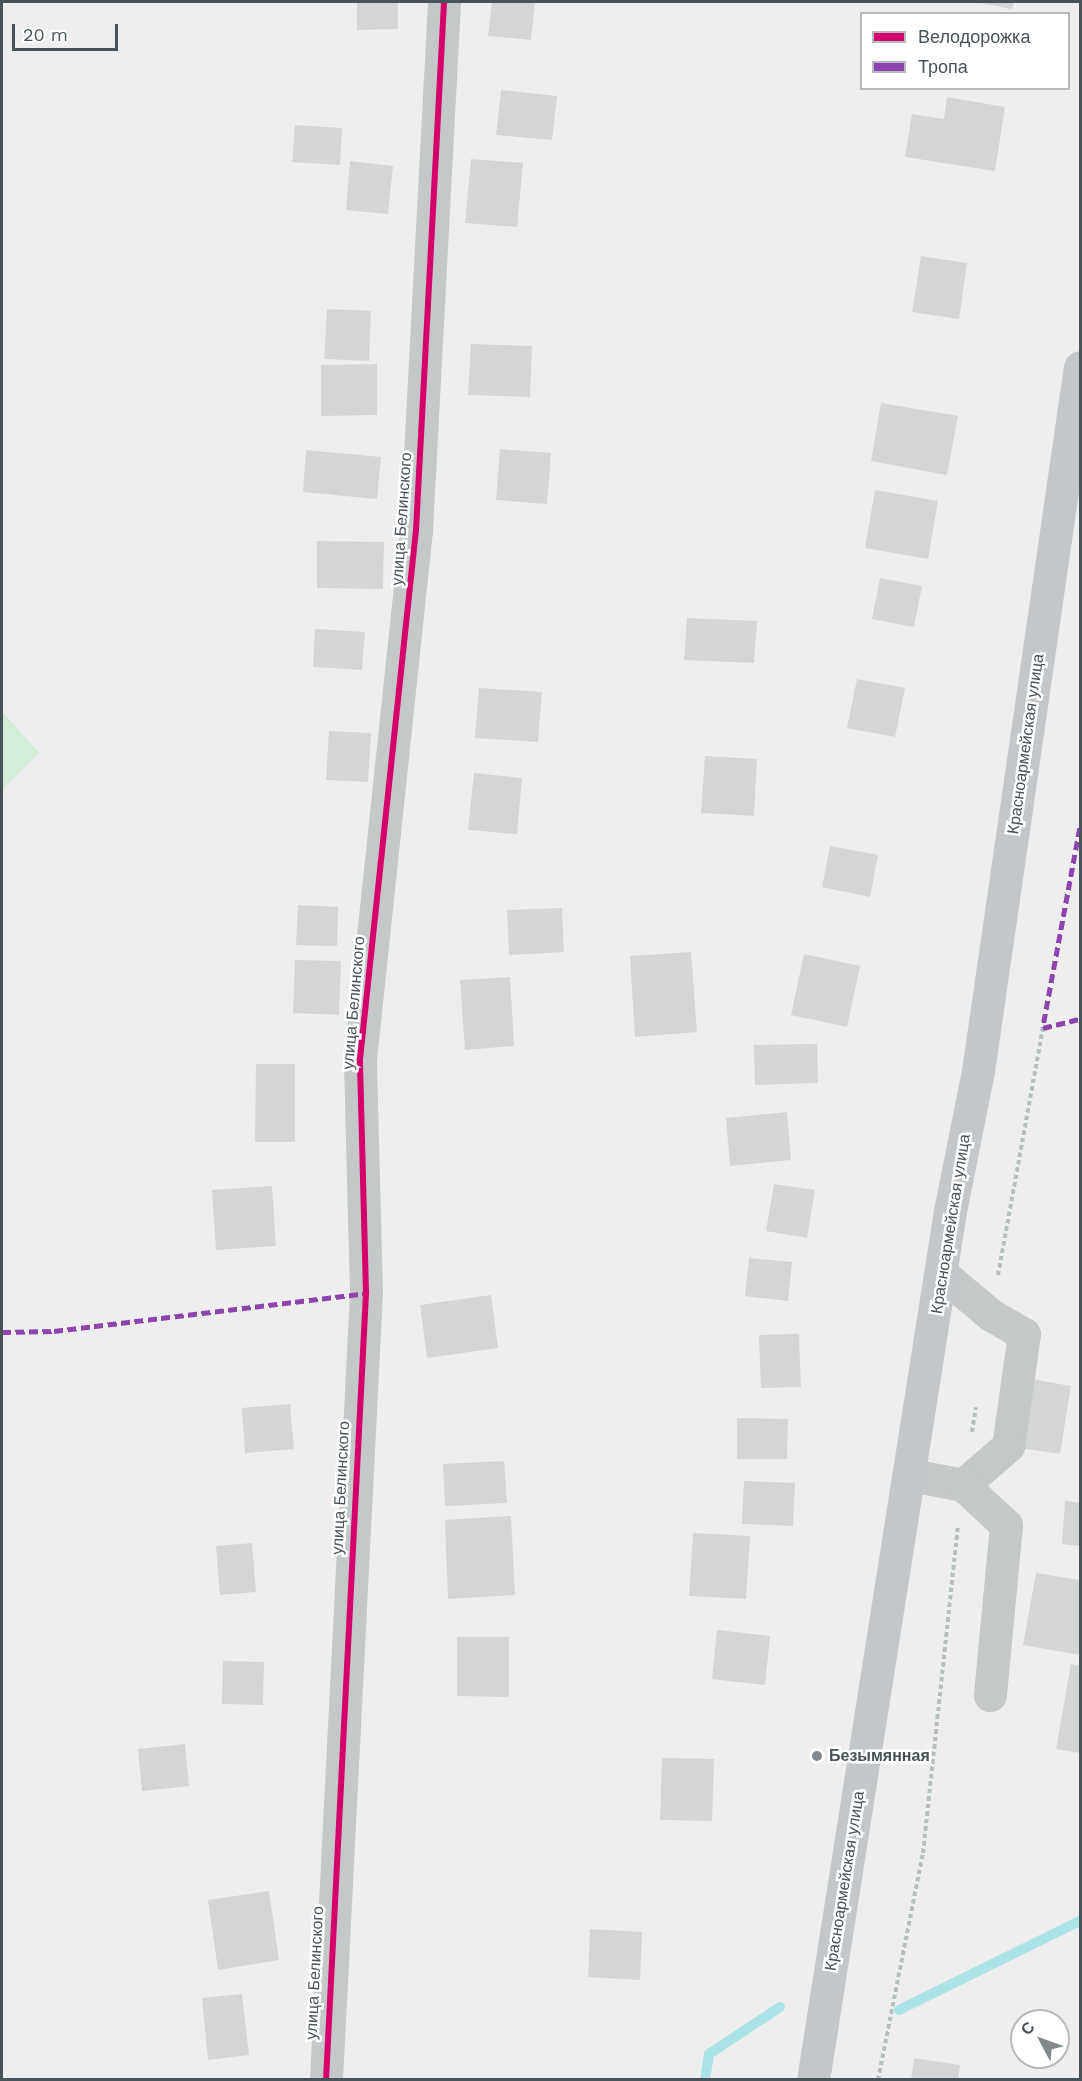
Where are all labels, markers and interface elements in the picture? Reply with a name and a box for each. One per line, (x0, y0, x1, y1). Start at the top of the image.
scale bar (15, 12, 122, 50)
legend (860, 12, 1070, 90)
text: 20 m (23, 24, 68, 45)
text: Велодорожка (918, 26, 1030, 47)
text: Тропа (918, 56, 968, 77)
street label: улица Белинского (388, 452, 416, 586)
street label: Красноармейская улица (1004, 653, 1048, 835)
street label: улица Белинского (339, 935, 369, 1071)
street label: Красноармейская улица (927, 1133, 975, 1315)
street label: улица Белинского (328, 1421, 354, 1555)
place label: Безымянная (829, 1746, 930, 1766)
marker: Безымянная (810, 1749, 824, 1763)
street label: Красноармейская улица (821, 1790, 869, 1972)
street label: улица Белинского (302, 1906, 328, 2040)
north arrow (1010, 2009, 1070, 2069)
text: С (1017, 2018, 1039, 2039)

